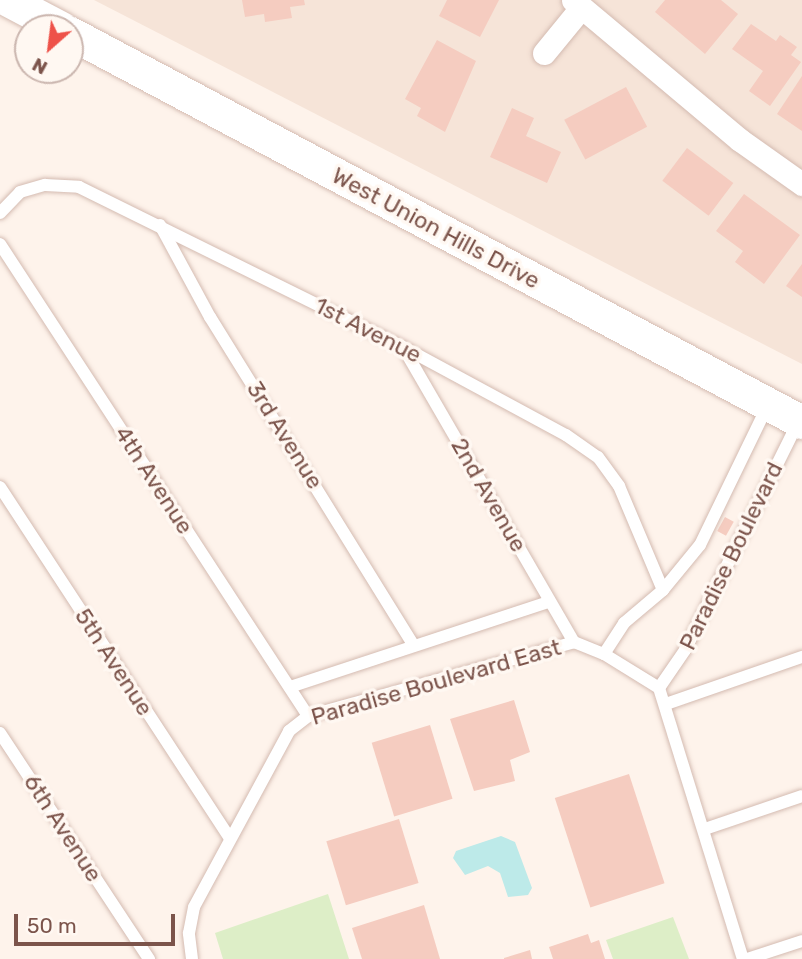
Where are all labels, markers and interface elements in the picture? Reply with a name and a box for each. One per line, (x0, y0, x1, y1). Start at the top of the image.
north arrow (14, 14, 84, 84)
text: N (28, 53, 51, 80)
street label: West Union Hills Drive (327, 161, 545, 295)
street label: 1st Avenue (310, 291, 426, 369)
street label: 3rd Avenue (241, 376, 329, 494)
street label: 4th Avenue (109, 421, 199, 539)
street label: 2nd Avenue (445, 433, 533, 557)
street label: Paradise Boulevard (674, 458, 788, 654)
street label: 5th Avenue (69, 603, 159, 721)
street label: Paradise Boulevard East (308, 633, 564, 731)
street label: 6th Avenue (18, 769, 108, 887)
scale bar (18, 900, 178, 944)
text: 50 m (27, 913, 77, 938)

